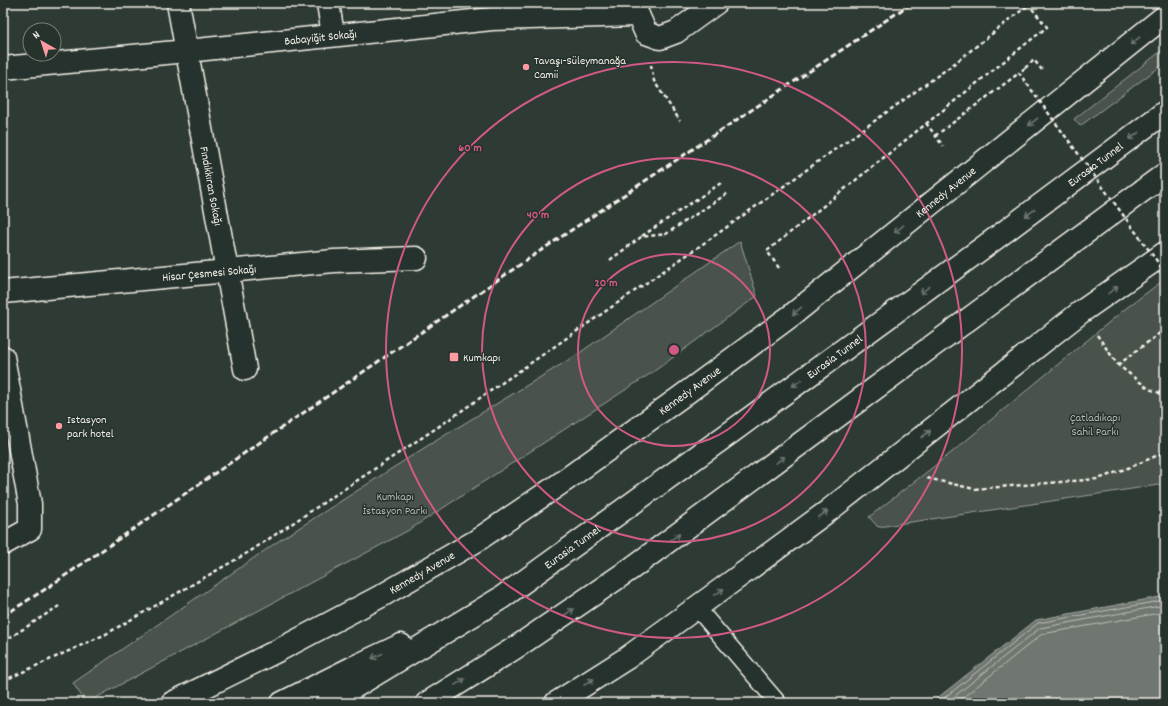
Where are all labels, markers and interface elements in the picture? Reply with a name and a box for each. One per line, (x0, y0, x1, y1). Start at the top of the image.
north arrow (22, 22, 62, 62)
street label: Babayiğit Sokağı (284, 26, 358, 51)
text: N (30, 28, 45, 44)
one-way arrow (1129, 36, 1140, 45)
place label: Tavaşı-Süleymanağa Camii (534, 53, 626, 84)
marker: Tavaşı-Süleymanağa Camii (521, 62, 531, 72)
one-way arrow (1028, 118, 1039, 126)
one-way arrow (1128, 131, 1139, 140)
street label: Eurasia Tunnel (1065, 139, 1127, 192)
text: 60 m (458, 140, 482, 157)
street label: Fındıkkıran Sokağı (194, 145, 226, 227)
street label: Kennedy Avenue (913, 163, 980, 223)
text: 40 m (527, 207, 549, 224)
one-way arrow (1024, 209, 1035, 217)
one-way arrow (893, 225, 904, 234)
street label: Hisar Çesmesi Sokağı (161, 261, 257, 287)
text: 20 m (595, 275, 617, 292)
one-way arrow (919, 286, 930, 294)
one-way arrow (1107, 286, 1118, 294)
one-way arrow (792, 306, 803, 315)
street label: Eurasia Tunnel (804, 331, 867, 384)
centre of rings (667, 343, 681, 357)
place label: Kumkapı (463, 350, 500, 367)
marker: Kumkapı (448, 351, 460, 363)
street label: Kennedy Avenue (656, 363, 725, 420)
one-way arrow (792, 379, 803, 388)
park label: Çatladıkapı Sahil Parkı (1070, 410, 1120, 441)
place label: Istasyon park hotel (67, 412, 114, 443)
marker: Istasyon park hotel (54, 421, 64, 431)
one-way arrow (920, 430, 931, 439)
one-way arrow (775, 456, 786, 464)
park label: Kumkapı İstasyon Parkı (363, 489, 427, 520)
one-way arrow (818, 510, 829, 519)
street label: Eurasia Tunnel (541, 522, 605, 574)
one-way arrow (670, 533, 681, 541)
street label: Kennedy Avenue (387, 548, 459, 599)
one-way arrow (713, 588, 724, 596)
one-way arrow (563, 607, 575, 615)
one-way arrow (372, 653, 384, 660)
one-way arrow (454, 678, 466, 686)
one-way arrow (583, 678, 594, 686)

